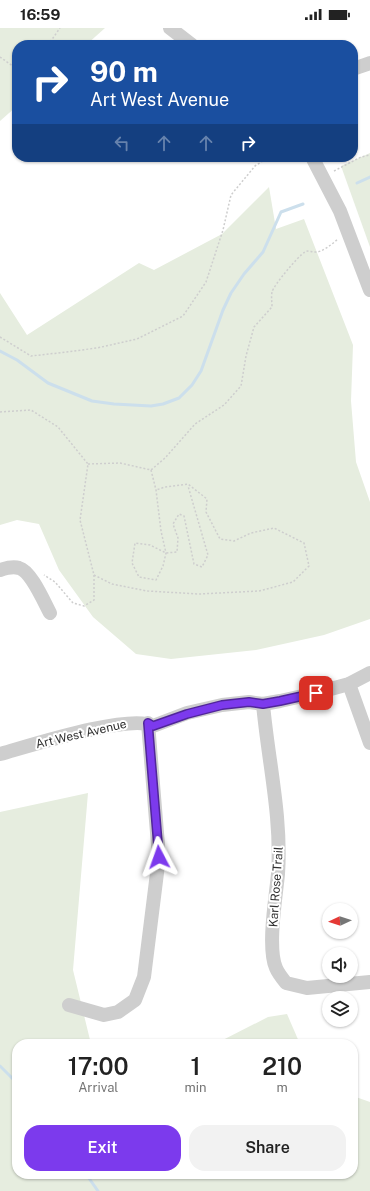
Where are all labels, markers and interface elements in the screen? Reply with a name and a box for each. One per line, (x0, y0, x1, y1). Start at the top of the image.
text: 16:59 (20, 6, 60, 23)
text: 90 m (90, 55, 158, 88)
icon: right (24, 56, 76, 108)
text: Art West Avenue (90, 89, 229, 110)
icon: left (111, 132, 133, 154)
icon: ahead (153, 132, 175, 154)
icon: ahead (195, 132, 217, 154)
icon: right (237, 132, 259, 154)
pin (299, 676, 333, 710)
icon: arrive (305, 682, 327, 704)
street label: Art West Avenue (34, 717, 128, 751)
position arrow (138, 836, 180, 878)
street label: Karl Rose Trail (266, 846, 286, 928)
north arrow (322, 903, 358, 939)
map controls (322, 903, 358, 1027)
button: sound (322, 947, 358, 983)
button: layers (322, 991, 358, 1027)
text: 17:00 (68, 1052, 129, 1080)
text: 1 (190, 1052, 200, 1080)
text: 210 (262, 1052, 302, 1080)
text: Arrival (78, 1080, 118, 1095)
text: min (184, 1080, 206, 1095)
text: m (277, 1080, 288, 1095)
button: Exit (24, 1125, 181, 1171)
button: Share (189, 1125, 346, 1171)

